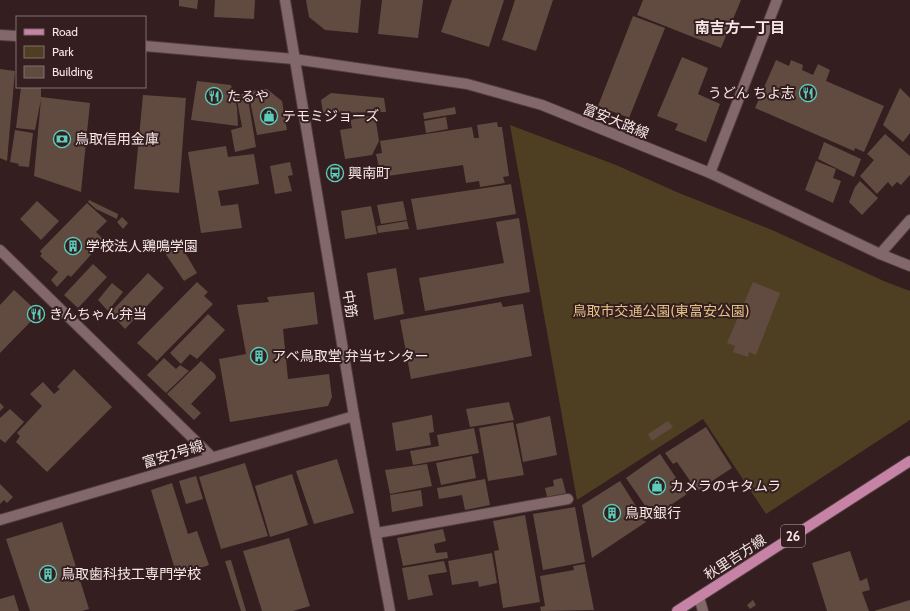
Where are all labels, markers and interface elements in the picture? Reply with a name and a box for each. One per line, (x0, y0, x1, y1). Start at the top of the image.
legend (16, 16, 146, 88)
district label: 南吉方一丁目 (695, 19, 785, 37)
text: Road (52, 24, 78, 39)
text: Park (52, 44, 74, 59)
text: Building (52, 64, 94, 79)
restaurant icon: うどん ちよ志 (798, 83, 818, 103)
place label: うどん ちよ志 (708, 84, 795, 102)
restaurant icon: たるや (204, 86, 224, 106)
place label: たるや (227, 87, 269, 105)
street label: 富安大路線 (580, 100, 652, 142)
shop icon: テモミジョーズ (259, 106, 279, 126)
place label: テモミジョーズ (282, 107, 379, 125)
bank icon: 鳥取信用金庫 (52, 129, 72, 149)
place label: 鳥取信用金庫 (75, 130, 159, 148)
bus stop icon: 興南町 (325, 163, 345, 183)
place label: 興南町 (348, 164, 390, 182)
building icon: 学校法人鶏鳴学園 (63, 236, 83, 256)
place label: 学校法人鶏鳴学園 (86, 237, 198, 255)
street label: 中筋 (339, 289, 361, 319)
park label: 鳥取市交通公園(東富安公園) (573, 302, 749, 320)
restaurant icon: きんちゃん弁当 (26, 304, 46, 324)
place label: きんちゃん弁当 (49, 305, 147, 323)
building icon: アベ鳥取堂 弁当センター (249, 346, 269, 366)
place label: アベ鳥取堂 弁当センター (272, 347, 429, 365)
street label: 富安2号線 (140, 436, 206, 472)
shop icon: カメラのキタムラ (647, 476, 667, 496)
place label: カメラのキタムラ (670, 477, 781, 495)
building icon: 鳥取銀行 (602, 503, 622, 523)
place label: 鳥取銀行 (625, 504, 681, 522)
road number: 26 (781, 525, 805, 547)
street label: 秋里吉方線 (701, 530, 769, 584)
building icon: 鳥取歯科技工専門学校 (38, 564, 58, 584)
place label: 鳥取歯科技工専門学校 (61, 565, 201, 583)

